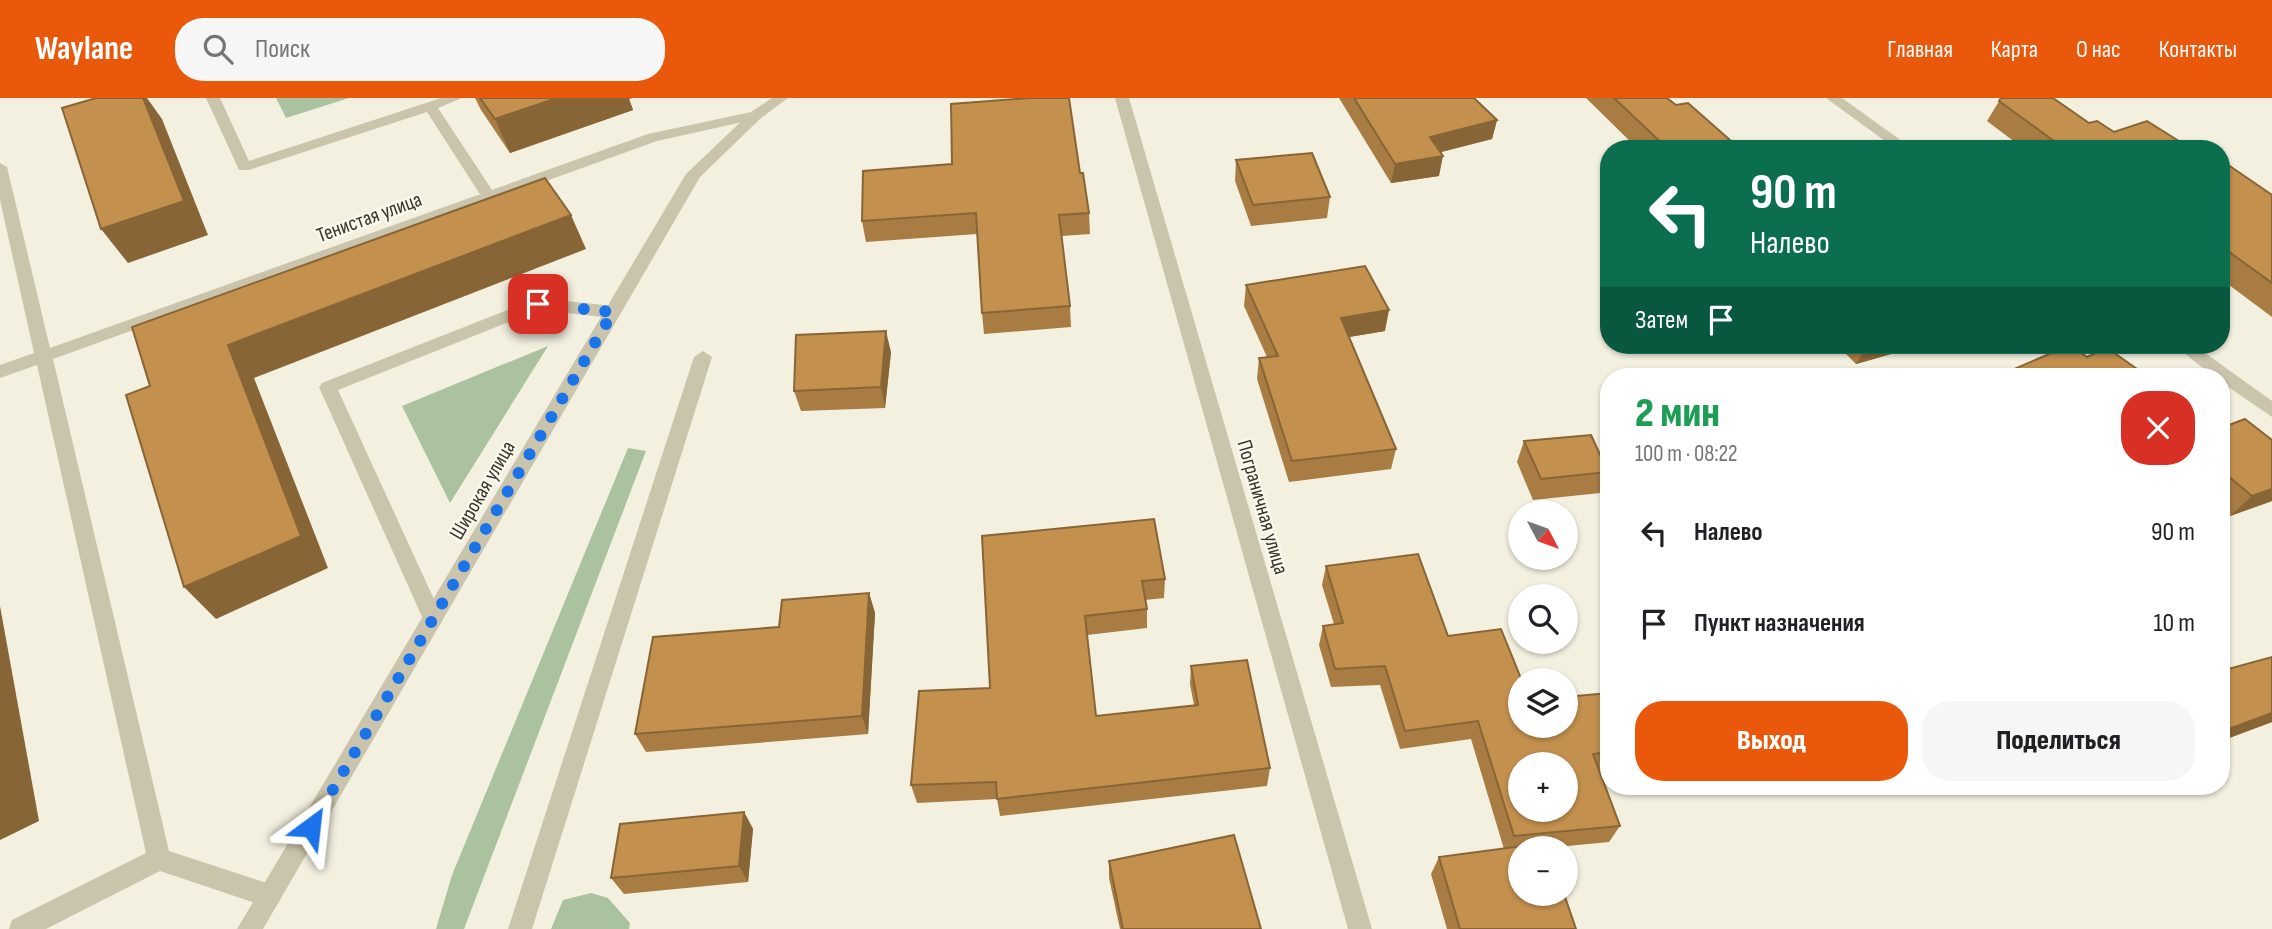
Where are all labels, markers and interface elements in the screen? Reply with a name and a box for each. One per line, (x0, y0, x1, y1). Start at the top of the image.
search box (175, 18, 665, 81)
text: Waylane (35, 29, 133, 69)
icon: search (199, 30, 237, 68)
text: Поиск (255, 34, 310, 65)
text: Главная (1887, 35, 1953, 64)
text: Карта (1991, 35, 2038, 64)
text: О нас (2076, 35, 2121, 64)
text: Контакты (2159, 35, 2237, 64)
text: 90 m (1750, 164, 1837, 223)
icon: left (1635, 168, 1726, 259)
street label: Тенистая улица (313, 187, 425, 248)
text: Налево (1750, 224, 1830, 263)
pin (508, 274, 568, 334)
icon: arrive (519, 285, 557, 323)
icon: arrive (1702, 301, 1740, 339)
text: Затем (1635, 305, 1688, 336)
text: 2 мин (1635, 388, 1720, 439)
button: close (2121, 391, 2195, 465)
street label: Широкая улица (444, 436, 521, 544)
street label: Пограничная улица (1231, 437, 1294, 577)
text: 100 m · 08:22 (1635, 440, 1738, 468)
north arrow (1508, 500, 1578, 570)
map controls (1508, 500, 1578, 906)
icon: left (1635, 514, 1673, 552)
text: Налево (1694, 517, 1763, 548)
text: 90 m (2151, 517, 2195, 548)
button: search (1508, 584, 1578, 654)
icon: arrive (1635, 605, 1673, 643)
text: Пункт назначения (1694, 608, 1865, 639)
text: 10 m (2153, 608, 2195, 639)
button: layers (1508, 668, 1578, 738)
button: Выход (1635, 701, 1908, 781)
button: Поделиться (1922, 701, 2195, 781)
button: + (1508, 752, 1578, 822)
position arrow (274, 790, 348, 864)
button: − (1508, 836, 1578, 906)

